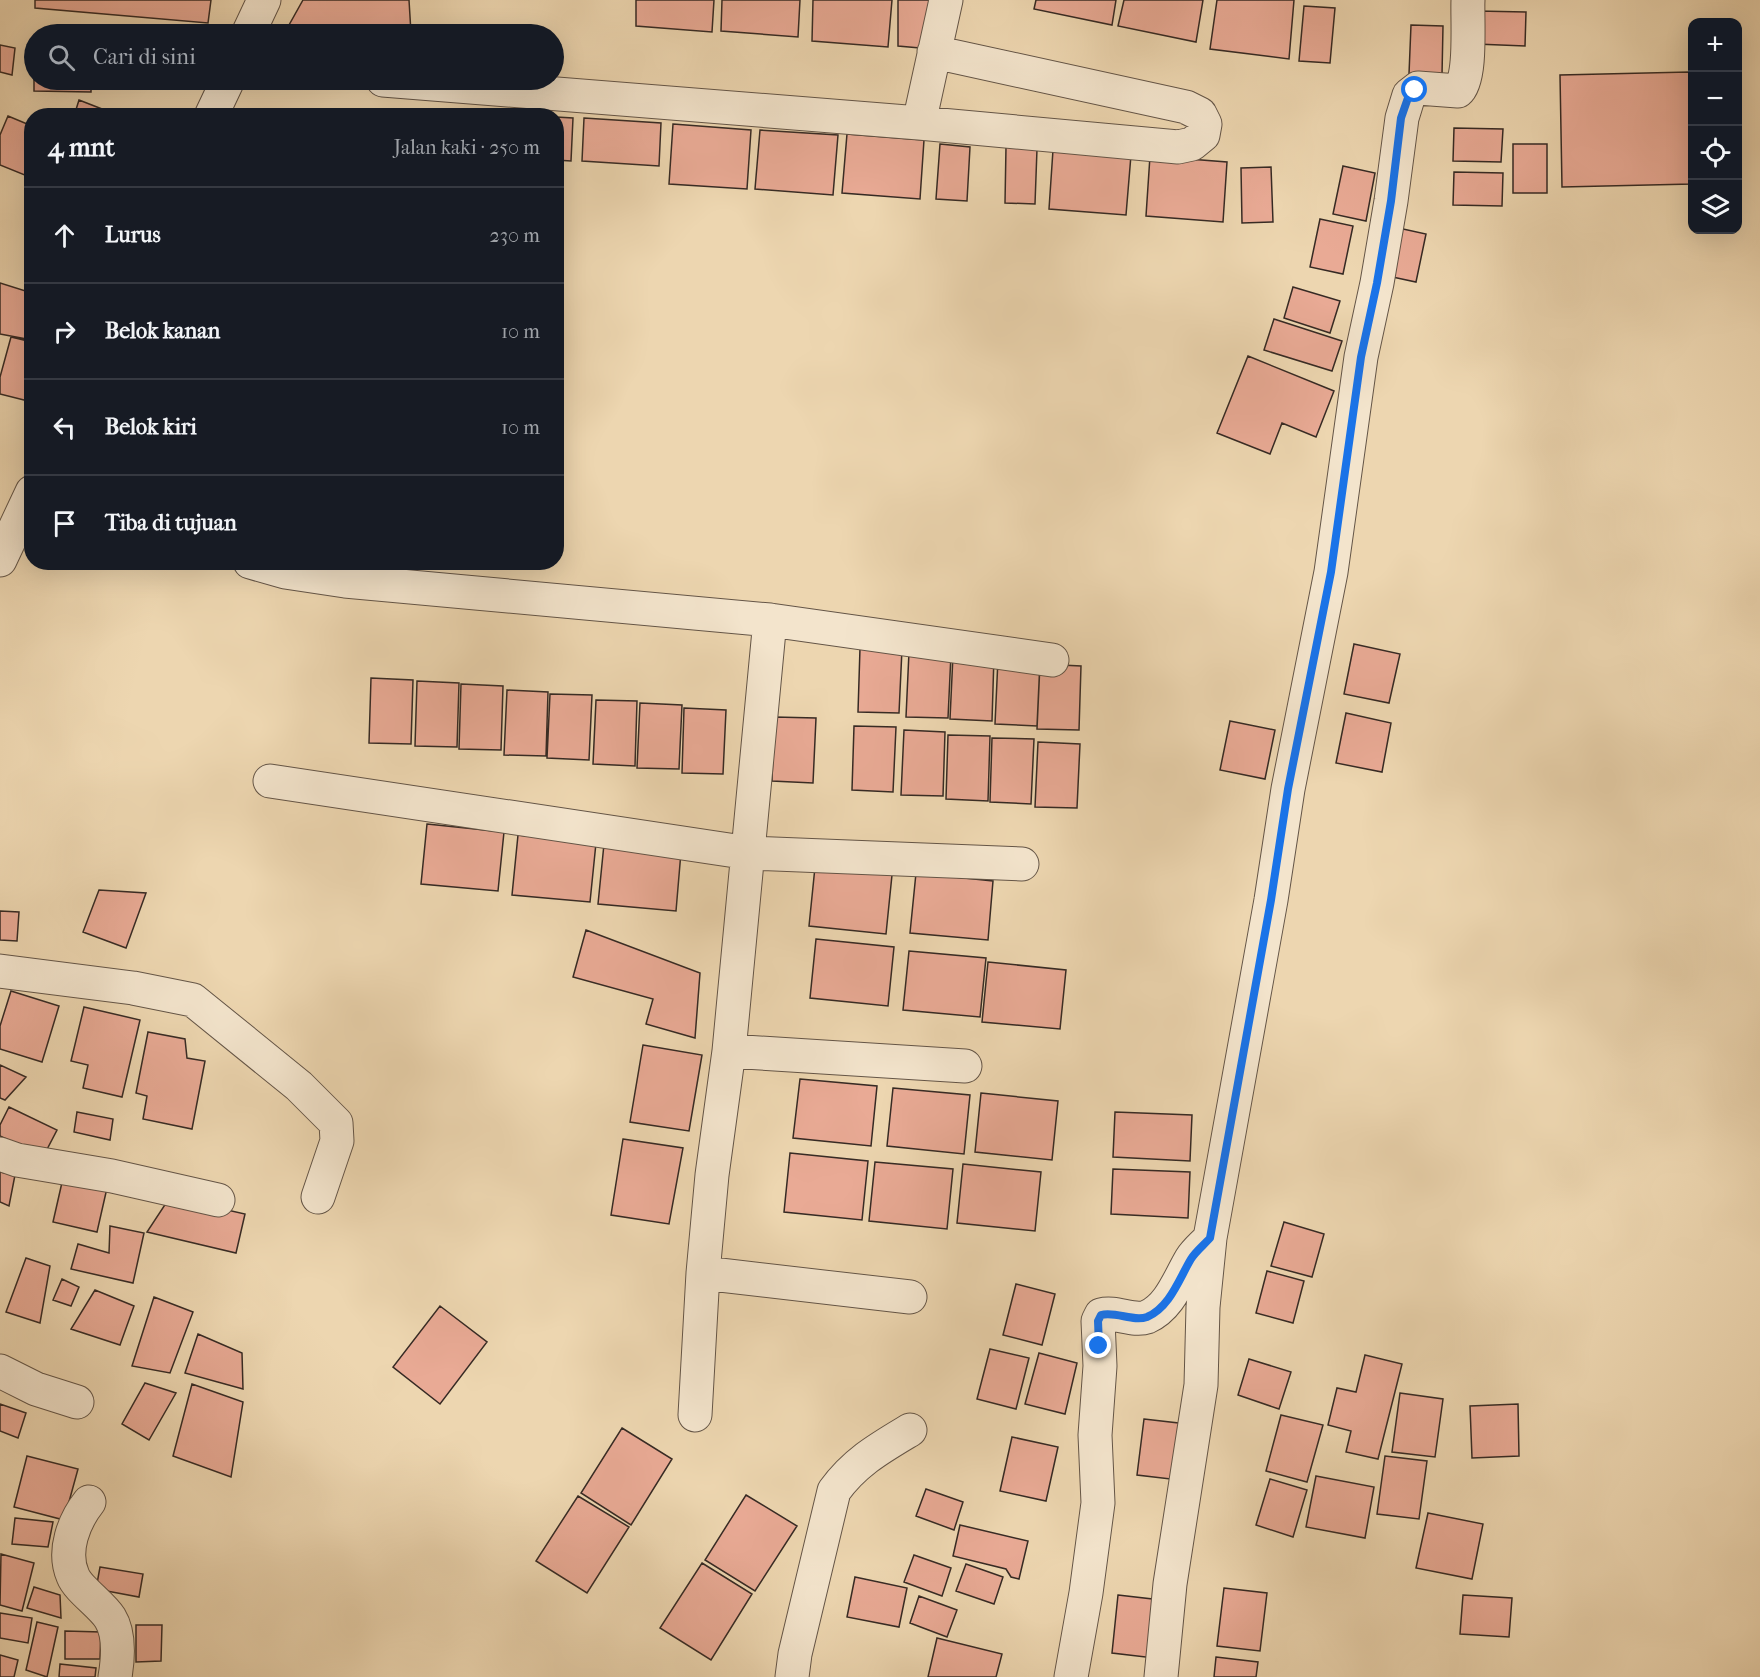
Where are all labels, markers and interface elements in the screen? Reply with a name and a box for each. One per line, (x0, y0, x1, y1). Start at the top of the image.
map controls (1688, 18, 1742, 234)
button: + (1688, 18, 1742, 72)
search box (24, 24, 564, 90)
icon: search (45, 41, 78, 74)
text: Cari di sini (93, 44, 196, 70)
button: − (1688, 72, 1742, 126)
route start (1401, 76, 1427, 102)
button: locate (1688, 126, 1742, 180)
text: 4 mnt (48, 132, 115, 163)
text: Jalan kaki · 250 m (394, 136, 540, 159)
button: layers (1688, 180, 1742, 234)
icon: ahead (48, 219, 81, 252)
text: Lurus (105, 222, 161, 248)
text: 230 m (490, 224, 540, 247)
icon: right (48, 315, 81, 348)
text: Belok kanan (105, 318, 220, 344)
text: 10 m (501, 320, 540, 343)
icon: left (48, 411, 81, 444)
text: Belok kiri (105, 414, 197, 440)
text: 10 m (501, 416, 540, 439)
icon: arrive (48, 507, 81, 540)
text: Tiba di tujuan (105, 510, 237, 536)
route end (1085, 1332, 1111, 1358)

